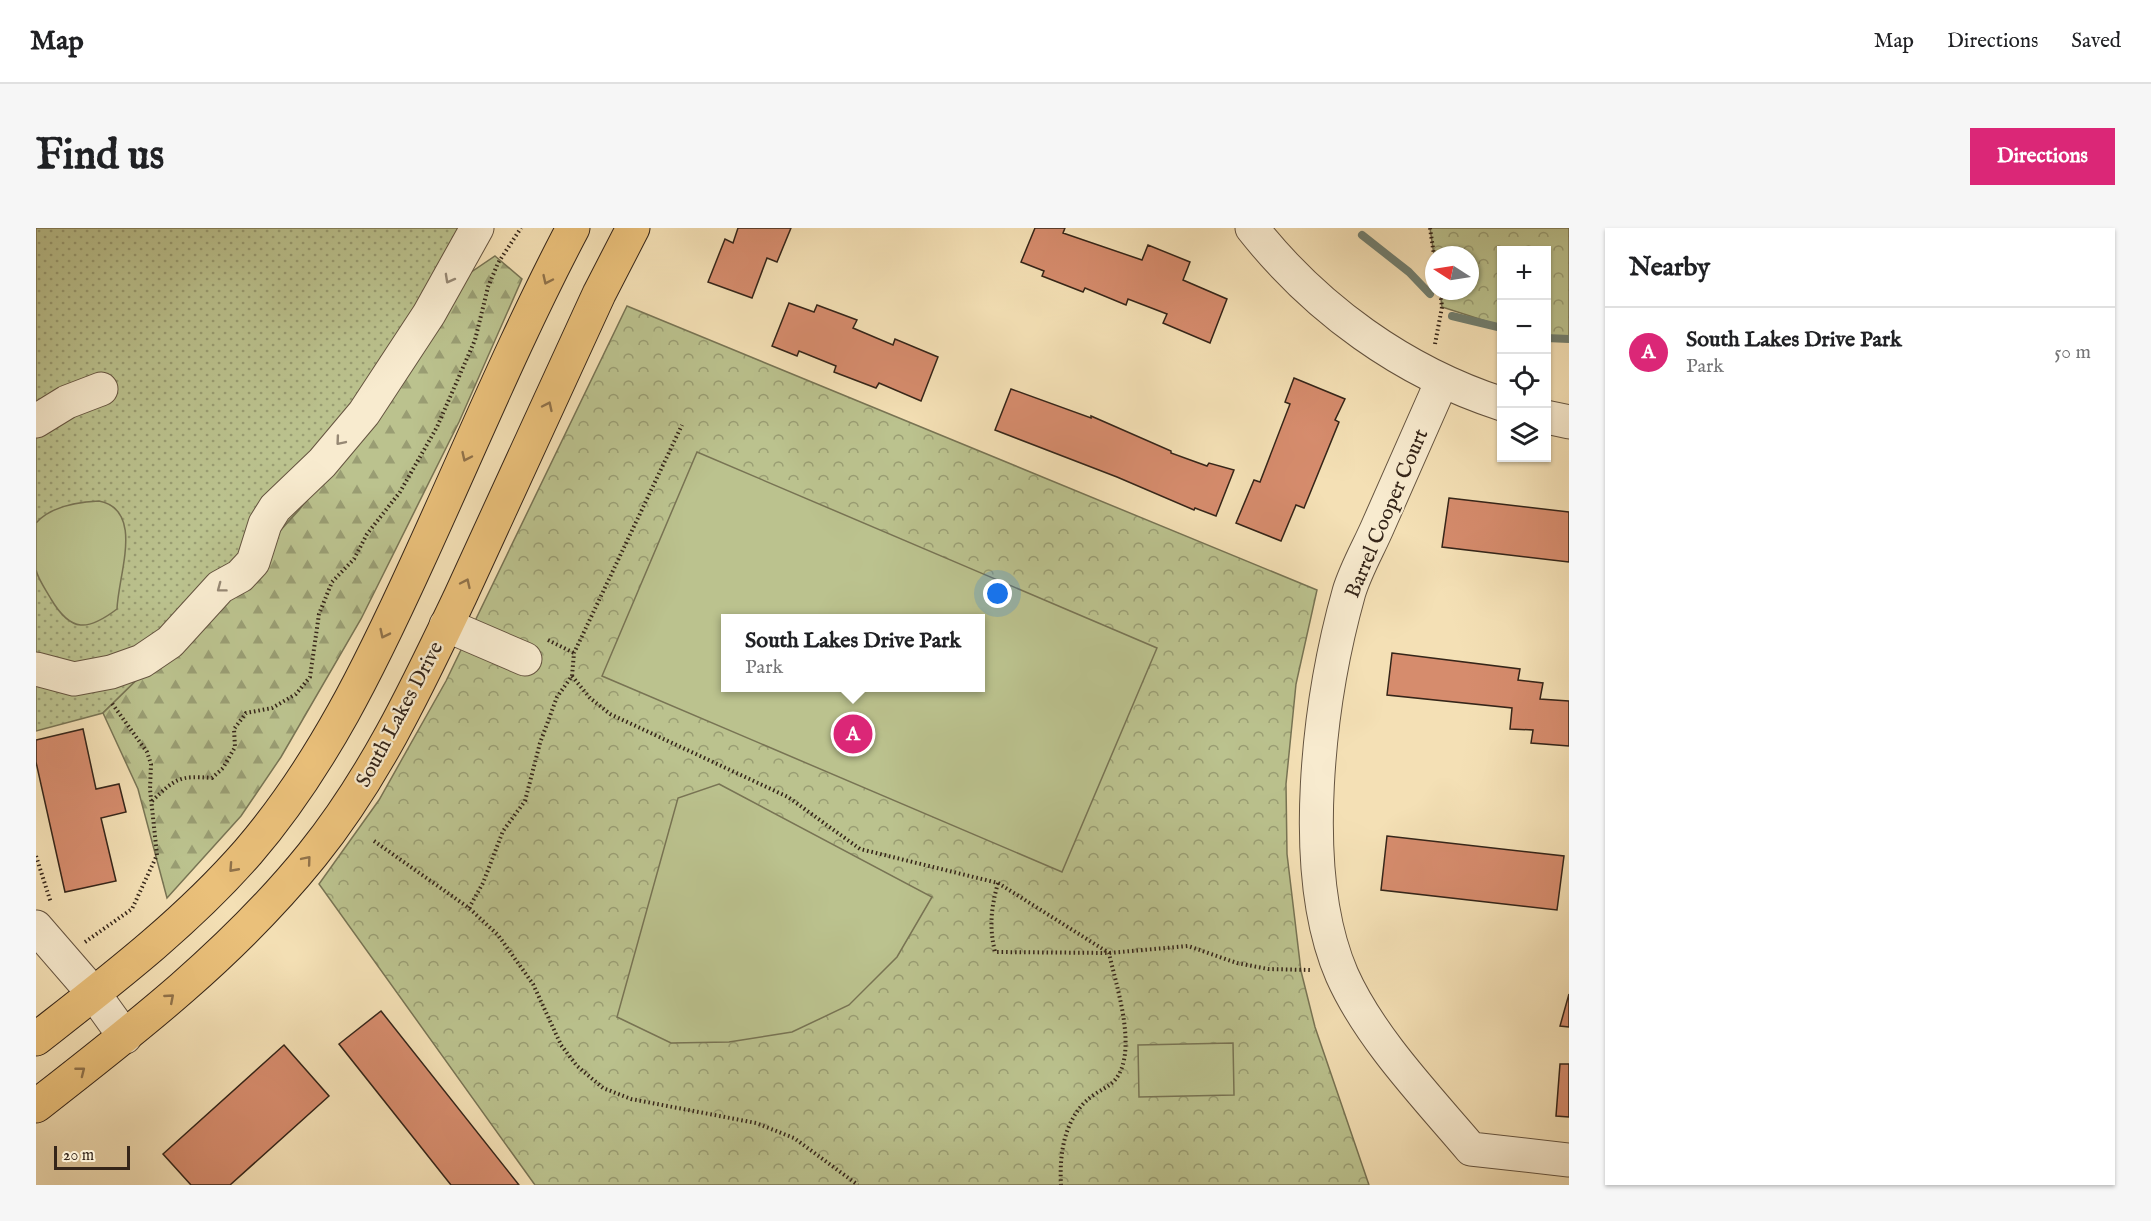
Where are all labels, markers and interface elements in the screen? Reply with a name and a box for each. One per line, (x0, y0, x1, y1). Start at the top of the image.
text: Map (30, 24, 84, 59)
text: Map (1874, 28, 1914, 55)
text: Directions (1947, 28, 2038, 55)
text: Saved (2071, 28, 2121, 55)
button: Directions (1970, 128, 2115, 185)
text: Find us (36, 130, 164, 183)
north arrow (1425, 246, 1479, 300)
map controls (1497, 246, 1551, 462)
button: + (1497, 246, 1551, 300)
text: Nearby (1629, 251, 1710, 284)
one-way arrow (444, 273, 456, 283)
one-way arrow (543, 274, 555, 285)
button: − (1497, 300, 1551, 354)
text: South Lakes Drive Park (1686, 326, 1902, 354)
text: A (1642, 340, 1655, 365)
text: 50 m (2054, 340, 2091, 365)
button: locate (1497, 354, 1551, 408)
text: Park (1686, 354, 1724, 379)
one-way arrow (540, 401, 552, 412)
button: layers (1497, 408, 1551, 462)
street label: Barrel Cooper Court (1340, 425, 1435, 602)
one-way arrow (337, 434, 348, 445)
one-way arrow (461, 451, 473, 462)
one-way arrow (459, 578, 471, 589)
your location (983, 579, 1012, 608)
one-way arrow (216, 581, 227, 592)
popup (721, 614, 985, 692)
text: South Lakes Drive Park (745, 627, 961, 655)
one-way arrow (379, 628, 391, 639)
street label: South Lakes Drive (350, 637, 450, 792)
text: Park (745, 655, 783, 680)
pin: A (834, 712, 872, 756)
one-way arrow (300, 856, 311, 867)
one-way arrow (229, 861, 240, 872)
one-way arrow (163, 995, 174, 1006)
one-way arrow (74, 1068, 85, 1079)
scale bar (54, 1143, 130, 1170)
text: 20 m (63, 1146, 94, 1166)

